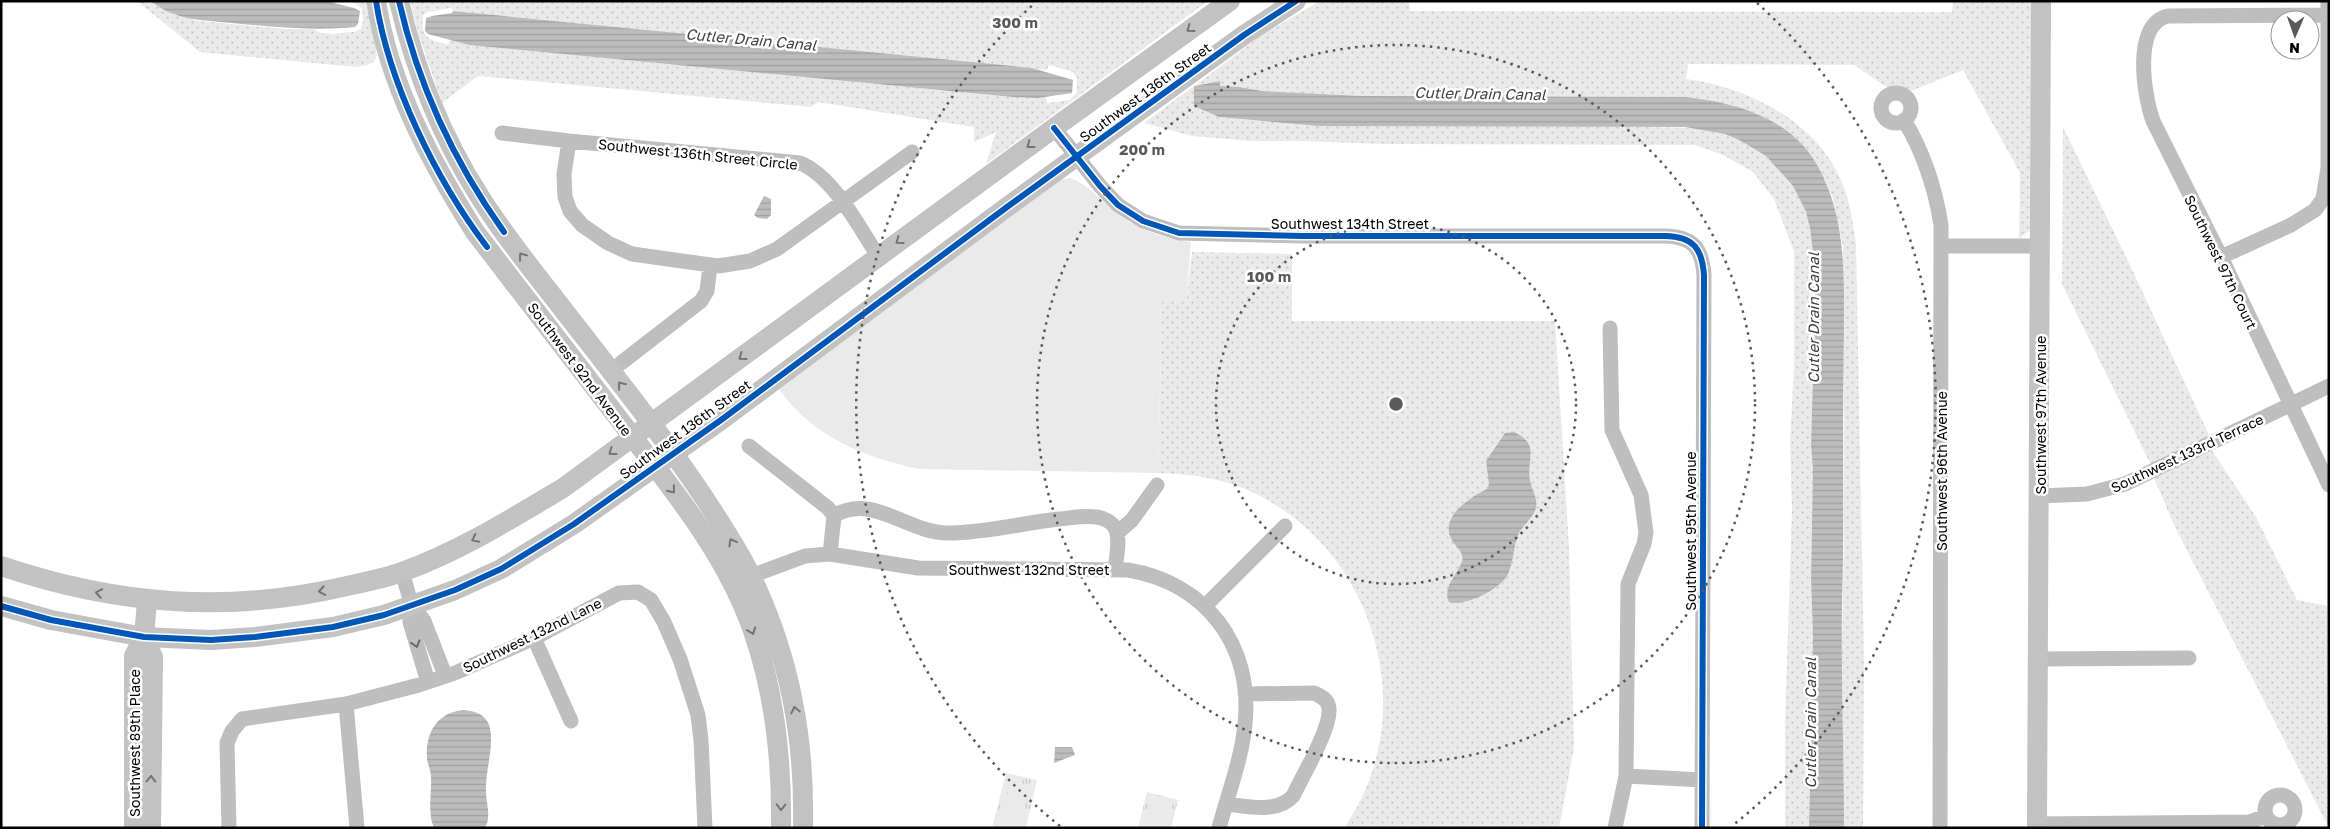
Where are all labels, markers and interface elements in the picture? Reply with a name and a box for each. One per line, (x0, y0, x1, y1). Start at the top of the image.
north arrow (2270, 10, 2320, 60)
text: 300 m (992, 13, 1038, 31)
one-way arrow (1186, 23, 1196, 32)
water label: Cutler Drain Canal (685, 24, 818, 54)
street label: Southwest 136th Street (1076, 39, 1214, 145)
text: N (2289, 40, 2300, 57)
water label: Cutler Drain Canal (1414, 83, 1547, 103)
street label: Southwest 136th Street Circle (597, 135, 799, 173)
one-way arrow (1026, 139, 1036, 148)
text: 200 m (1119, 140, 1165, 158)
street label: Southwest 97th Court (2181, 192, 2261, 332)
street label: Southwest 134th Street (1271, 215, 1429, 232)
one-way arrow (895, 235, 905, 244)
water label: Cutler Drain Canal (1804, 251, 1822, 384)
one-way arrow (519, 252, 528, 262)
text: 100 m (1247, 267, 1291, 285)
street label: Southwest 92nd Avenue (524, 299, 636, 439)
street label: Southwest 97th Avenue (2032, 336, 2049, 494)
one-way arrow (739, 351, 748, 359)
street label: Southwest 136th Street (616, 376, 754, 482)
one-way arrow (619, 382, 627, 391)
street label: Southwest 96th Avenue (1933, 391, 1950, 551)
centre of rings (1387, 395, 1405, 413)
street label: Southwest 133rd Terrace (2108, 410, 2266, 496)
one-way arrow (608, 446, 618, 455)
street label: Southwest 95th Avenue (1682, 451, 1699, 611)
one-way arrow (667, 484, 675, 493)
one-way arrow (472, 533, 481, 543)
one-way arrow (728, 538, 738, 547)
street label: Southwest 132nd Street (949, 561, 1110, 578)
one-way arrow (318, 586, 327, 596)
one-way arrow (95, 589, 103, 599)
street label: Southwest 132nd Lane (460, 594, 604, 676)
one-way arrow (747, 626, 757, 634)
one-way arrow (411, 640, 421, 648)
water label: Cutler Drain Canal (1801, 656, 1819, 789)
street label: Southwest 89th Place (126, 669, 143, 817)
one-way arrow (790, 705, 801, 714)
one-way arrow (146, 775, 156, 782)
one-way arrow (776, 804, 786, 812)

